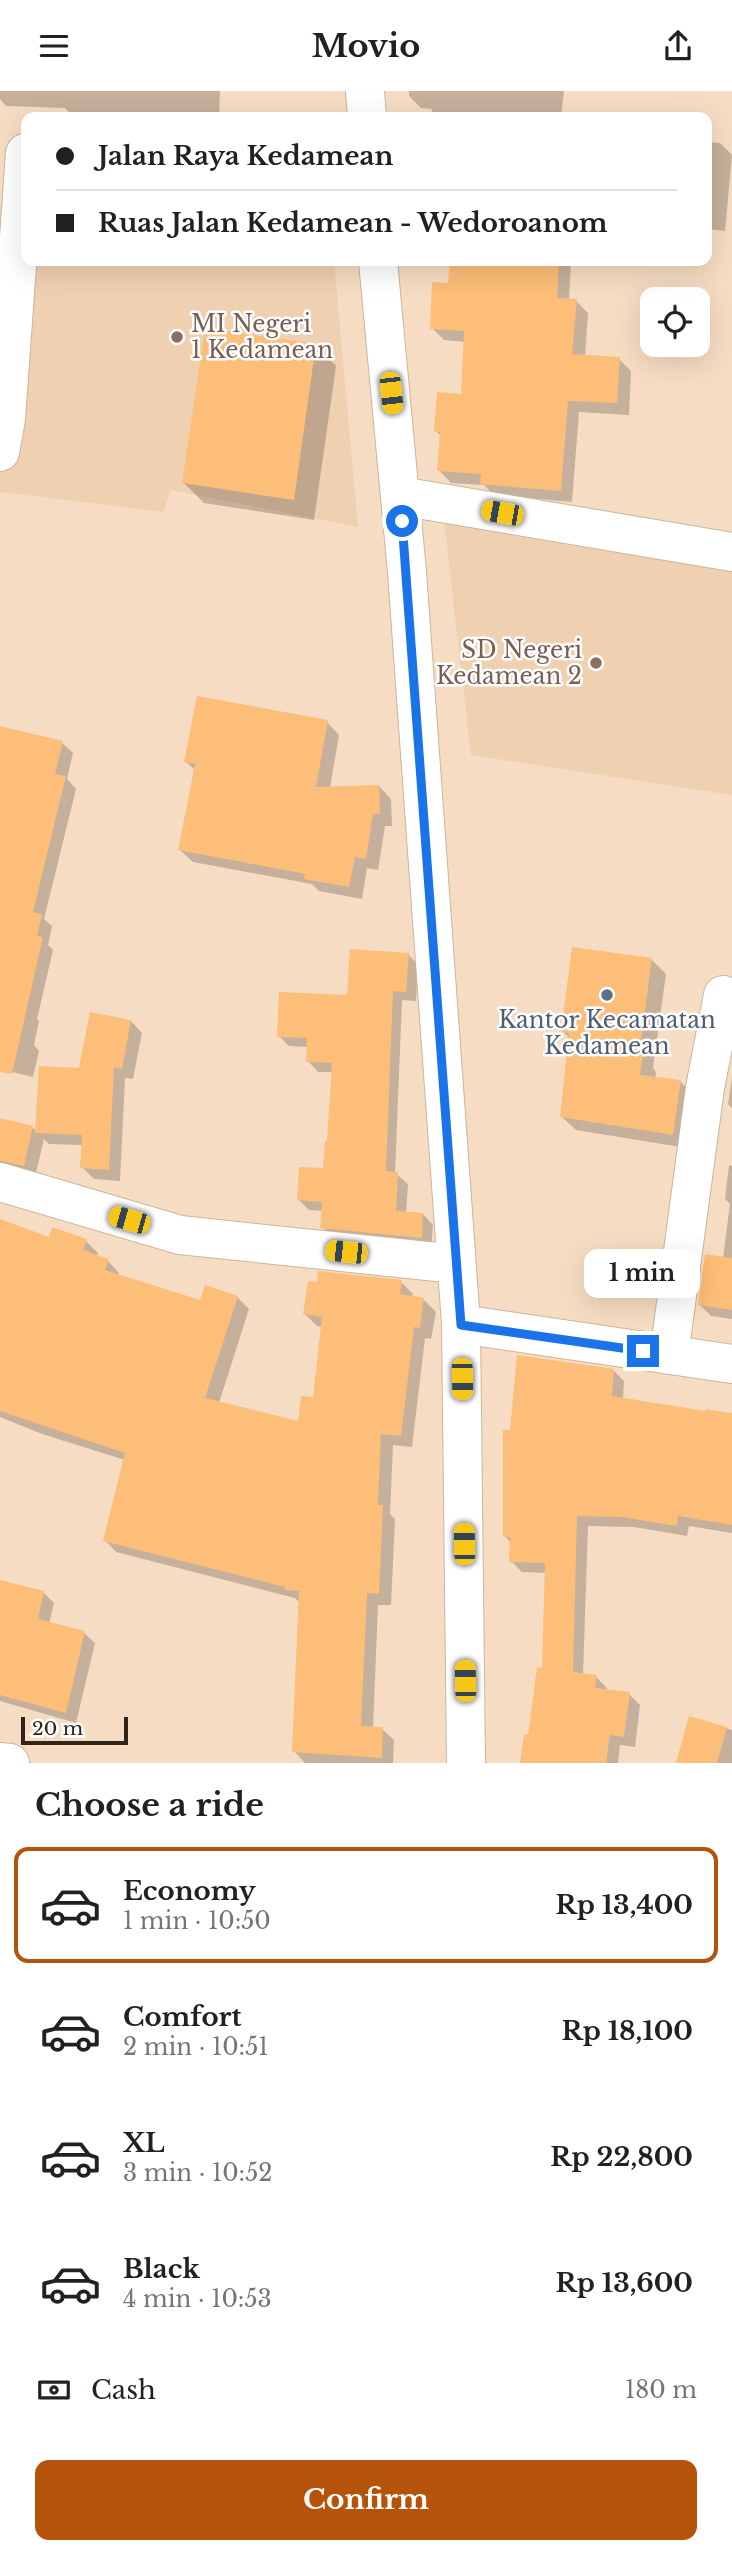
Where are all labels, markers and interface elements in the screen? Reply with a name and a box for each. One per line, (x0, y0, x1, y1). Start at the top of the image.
text: Movio (312, 26, 420, 66)
icon: menu (35, 27, 73, 65)
icon: share (659, 27, 697, 65)
text: Jalan Raya Kedamean (98, 140, 393, 172)
text: Ruas Jalan Kedamean - Wedoroanom (98, 207, 608, 239)
map controls (640, 287, 710, 357)
button: locate (640, 287, 710, 357)
place label: MI Negeri 1 Kedamean (191, 310, 333, 364)
marker: MI Negeri 1 Kedamean (169, 329, 185, 345)
car (379, 371, 404, 415)
car (480, 499, 525, 527)
route start (386, 505, 418, 537)
place label: SD Negeri Kedamean 2 (436, 636, 582, 690)
marker: SD Negeri Kedamean 2 (588, 655, 604, 671)
marker: Kantor Kecamatan Kedamean (599, 987, 615, 1003)
place label: Kantor Kecamatan Kedamean (498, 1006, 716, 1060)
car (106, 1204, 153, 1236)
car (325, 1239, 368, 1265)
callout: 1 min (585, 1249, 701, 1299)
text: 1 min (609, 1259, 675, 1287)
route end (627, 1335, 659, 1367)
car (452, 1358, 473, 1400)
car (454, 1523, 475, 1565)
car (455, 1660, 476, 1702)
scale bar (21, 1714, 128, 1746)
text: 20 m (32, 1717, 83, 1740)
text: Choose a ride (35, 1785, 264, 1825)
icon: car (39, 1874, 102, 1937)
text: Economy (123, 1875, 256, 1907)
text: Rp 13,400 (556, 1889, 693, 1921)
text: 1 min · 10:50 (123, 1907, 271, 1935)
icon: car (39, 2000, 102, 2063)
text: Comfort (123, 2001, 241, 2033)
text: Rp 18,100 (562, 2015, 693, 2047)
text: 2 min · 10:51 (123, 2033, 268, 2061)
icon: car (39, 2126, 102, 2189)
text: XL (123, 2127, 165, 2159)
text: Rp 22,800 (550, 2141, 693, 2173)
text: 3 min · 10:52 (123, 2159, 272, 2187)
icon: car (39, 2252, 102, 2315)
text: Black (123, 2253, 200, 2285)
text: Rp 13,600 (556, 2267, 693, 2299)
text: 4 min · 10:53 (123, 2285, 272, 2313)
icon: cash (35, 2371, 73, 2409)
text: Cash (91, 2374, 156, 2406)
text: 180 m (625, 2376, 697, 2404)
button: Confirm (35, 2460, 697, 2540)

